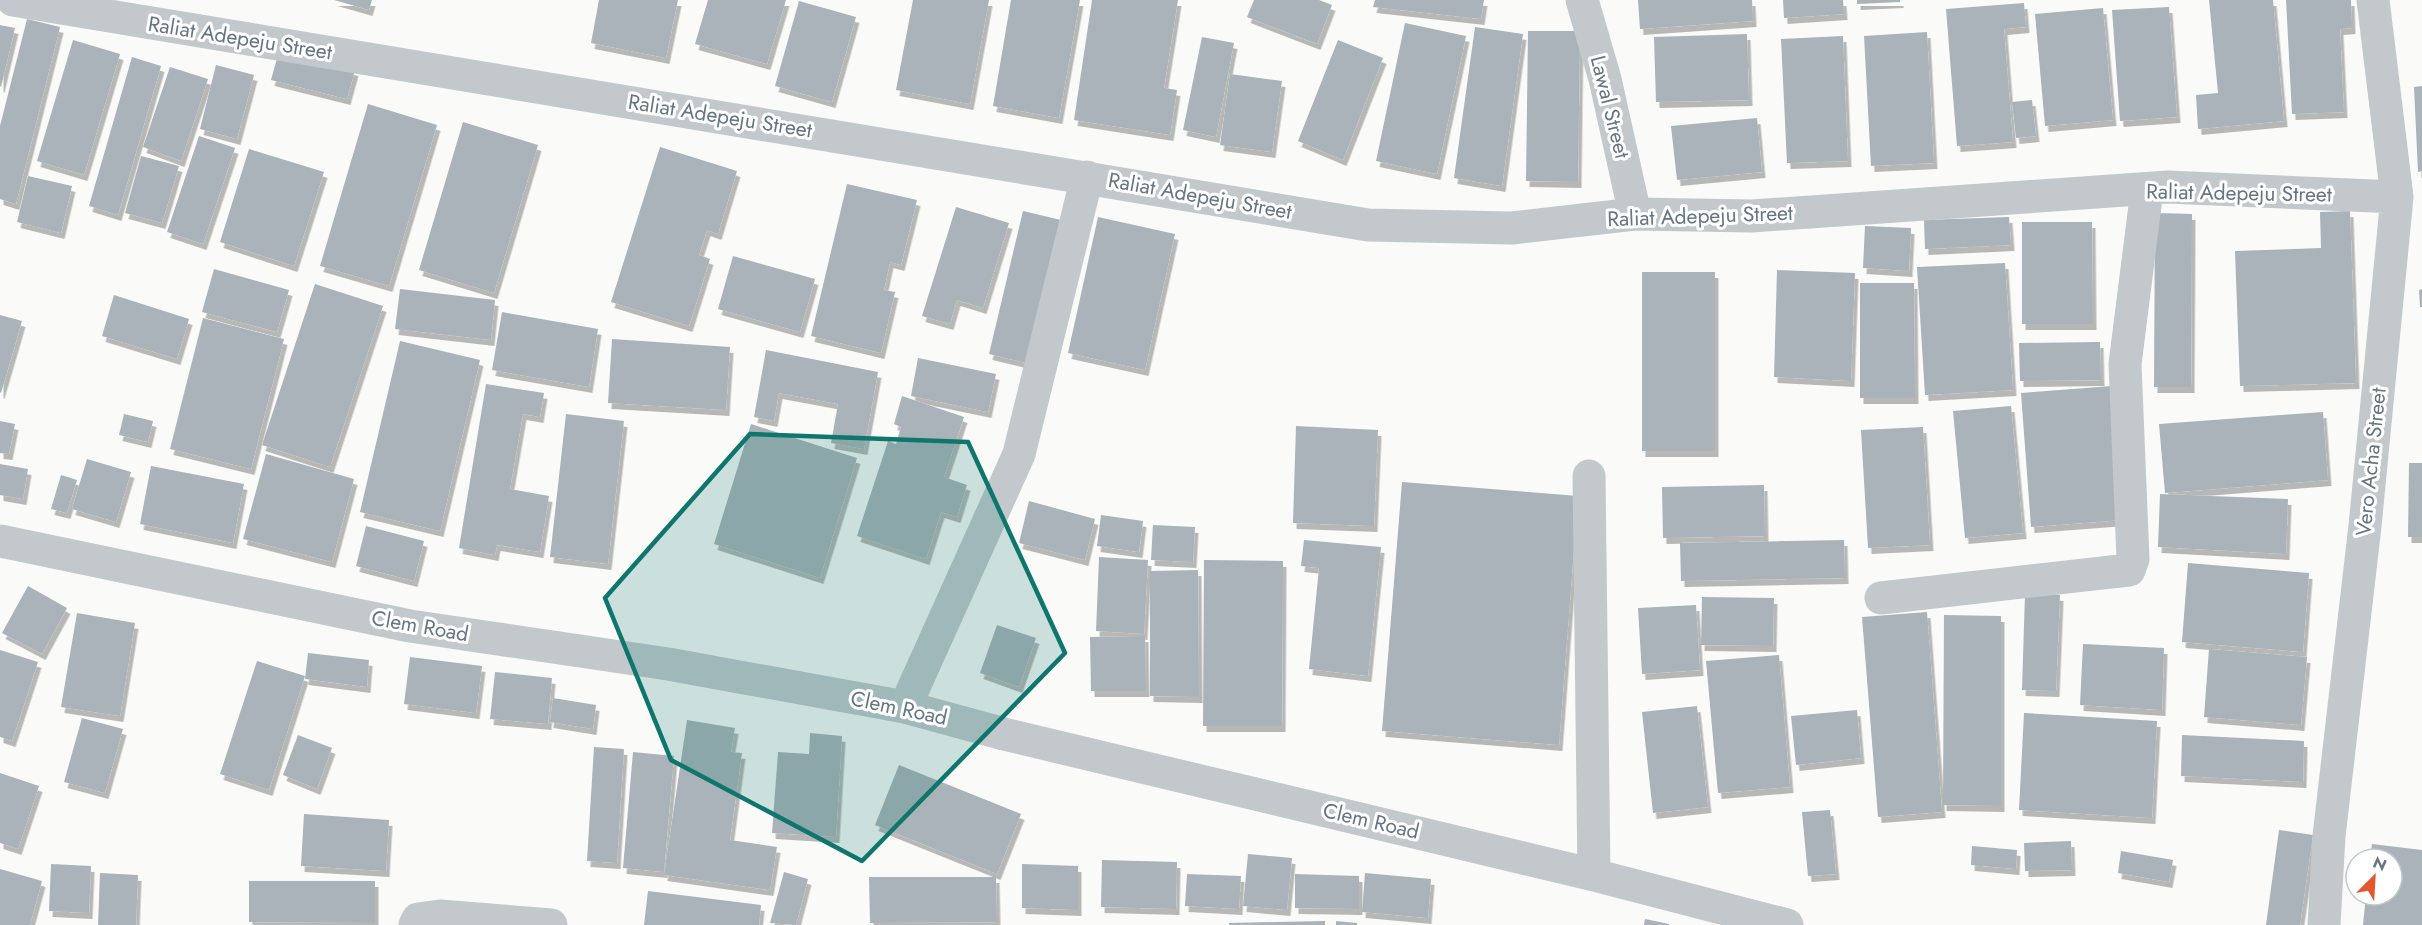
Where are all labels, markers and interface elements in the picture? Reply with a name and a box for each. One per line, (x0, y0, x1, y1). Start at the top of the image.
street label: Raliat Adepeju Street (146, 9, 334, 67)
street label: Lawal Street (1583, 52, 1637, 162)
street label: Raliat Adepeju Street (626, 87, 814, 145)
street label: Raliat Adepeju Street (1106, 165, 1294, 227)
street label: Raliat Adepeju Street (2146, 176, 2332, 210)
street label: Raliat Adepeju Street (1607, 198, 1793, 234)
street label: Vero Acha Street (2348, 386, 2394, 538)
street label: Clem Road (369, 603, 471, 649)
street label: Clem Road (848, 683, 950, 733)
street label: Clem Road (1320, 795, 1422, 847)
north arrow (2344, 847, 2404, 907)
text: N (2369, 851, 2390, 877)

